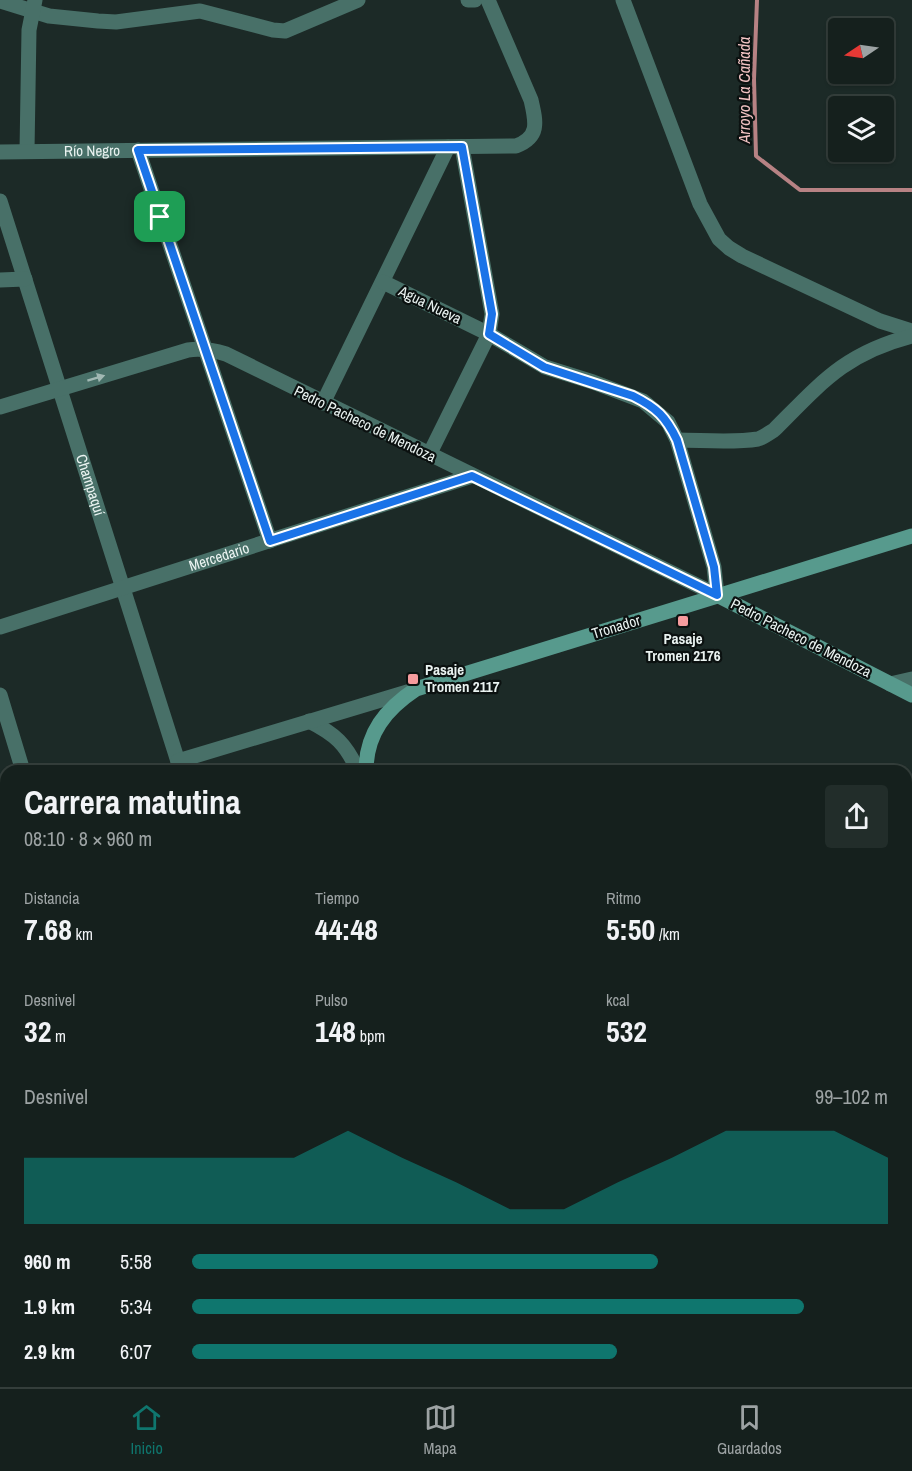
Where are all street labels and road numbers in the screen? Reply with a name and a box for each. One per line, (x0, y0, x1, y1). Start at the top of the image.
street label: Río Negro (64, 140, 120, 161)
street label: Agua Nueva (394, 280, 465, 329)
street label: Pedro Pacheco de Mendoza (291, 380, 440, 467)
street label: Champaquí (71, 451, 110, 519)
street label: Mercedario (186, 537, 252, 576)
street label: Pedro Pacheco de Mendoza (727, 593, 875, 682)
street label: Tronador (589, 609, 643, 644)

